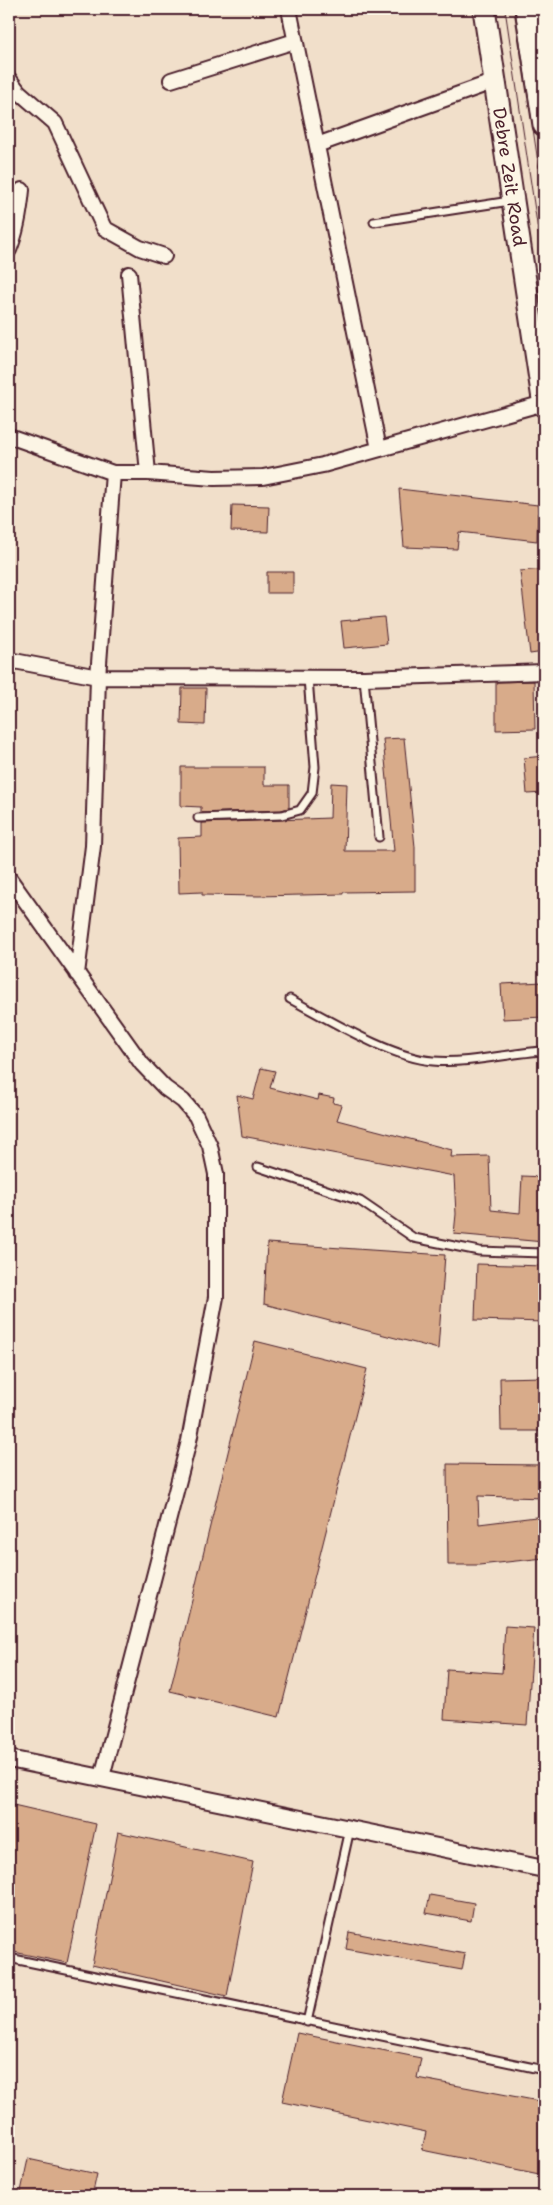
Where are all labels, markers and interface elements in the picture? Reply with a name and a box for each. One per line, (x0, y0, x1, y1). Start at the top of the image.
street label: Debre Zeit Road (487, 106, 532, 248)

